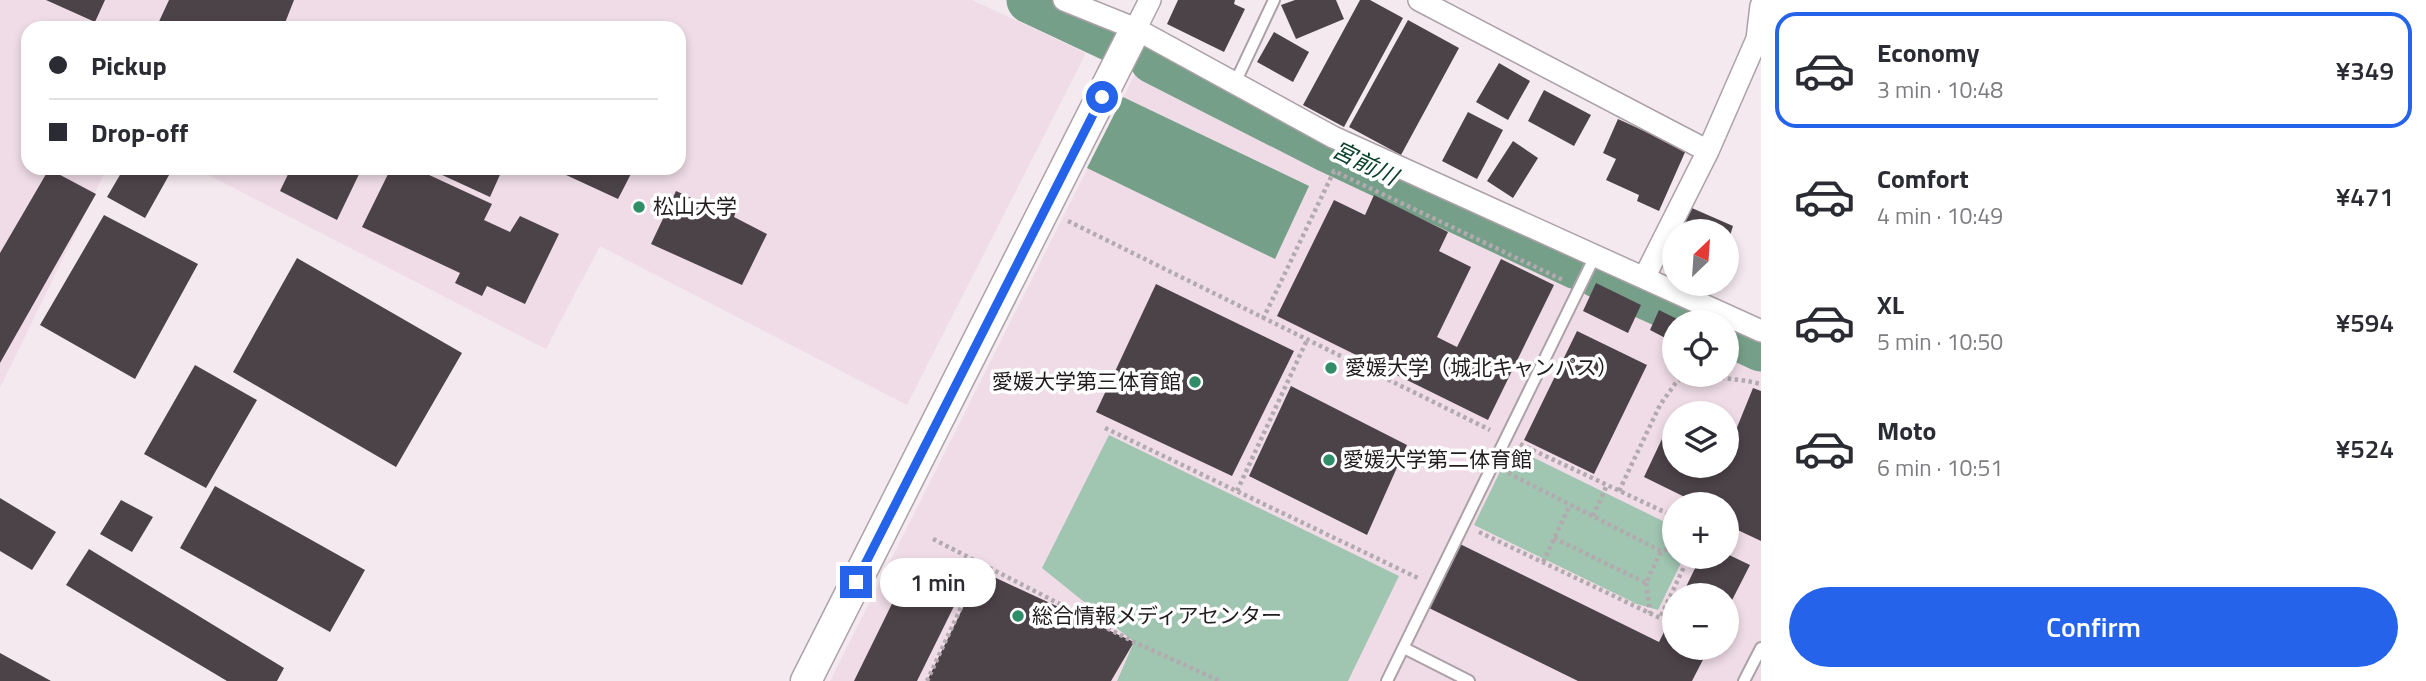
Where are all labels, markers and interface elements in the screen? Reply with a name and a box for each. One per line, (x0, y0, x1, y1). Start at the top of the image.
text: Economy (1877, 33, 1979, 72)
icon: car (1793, 39, 1856, 102)
text: Pickup (91, 46, 167, 85)
text: ¥349 (2336, 51, 2394, 90)
text: 3 min · 10:48 (1877, 72, 2003, 107)
route start (1086, 81, 1118, 113)
text: Drop-off (91, 113, 188, 152)
water label: 宮前川 (1327, 132, 1407, 195)
text: Comfort (1877, 159, 1969, 198)
icon: car (1793, 165, 1856, 228)
text: ¥471 (2336, 177, 2394, 216)
place label: 松山大学 (653, 190, 737, 222)
text: 4 min · 10:49 (1877, 198, 2003, 233)
marker: 松山大学 (631, 199, 647, 215)
north arrow (1662, 219, 1740, 296)
map controls (1662, 219, 1739, 660)
text: XL (1877, 285, 1904, 324)
icon: car (1793, 291, 1856, 354)
text: ¥594 (2336, 303, 2394, 342)
button: locate (1662, 310, 1739, 387)
text: 5 min · 10:50 (1877, 324, 2003, 359)
place label: 愛媛大学（城北キャンパス） (1345, 351, 1618, 383)
marker: 愛媛大学（城北キャンパス） (1323, 360, 1339, 376)
place label: 愛媛大学第三体育館 (992, 365, 1181, 397)
marker: 愛媛大学第三体育館 (1187, 374, 1203, 390)
button: layers (1662, 401, 1739, 478)
text: Moto (1877, 411, 1936, 450)
icon: car (1793, 417, 1856, 480)
text: ¥524 (2336, 429, 2394, 468)
place label: 愛媛大学第二体育館 (1343, 443, 1532, 475)
text: 6 min · 10:51 (1877, 450, 2003, 485)
marker: 愛媛大学第二体育館 (1321, 452, 1337, 468)
button: + (1662, 492, 1739, 569)
callout: 1 min (880, 558, 996, 606)
text: 1 min (910, 565, 966, 600)
route end (840, 566, 872, 598)
button: − (1662, 583, 1739, 660)
button: Confirm (1789, 587, 2398, 667)
place label: 総合情報メディアセンター (1032, 599, 1282, 631)
marker: 総合情報メディアセンター (1010, 608, 1026, 624)

